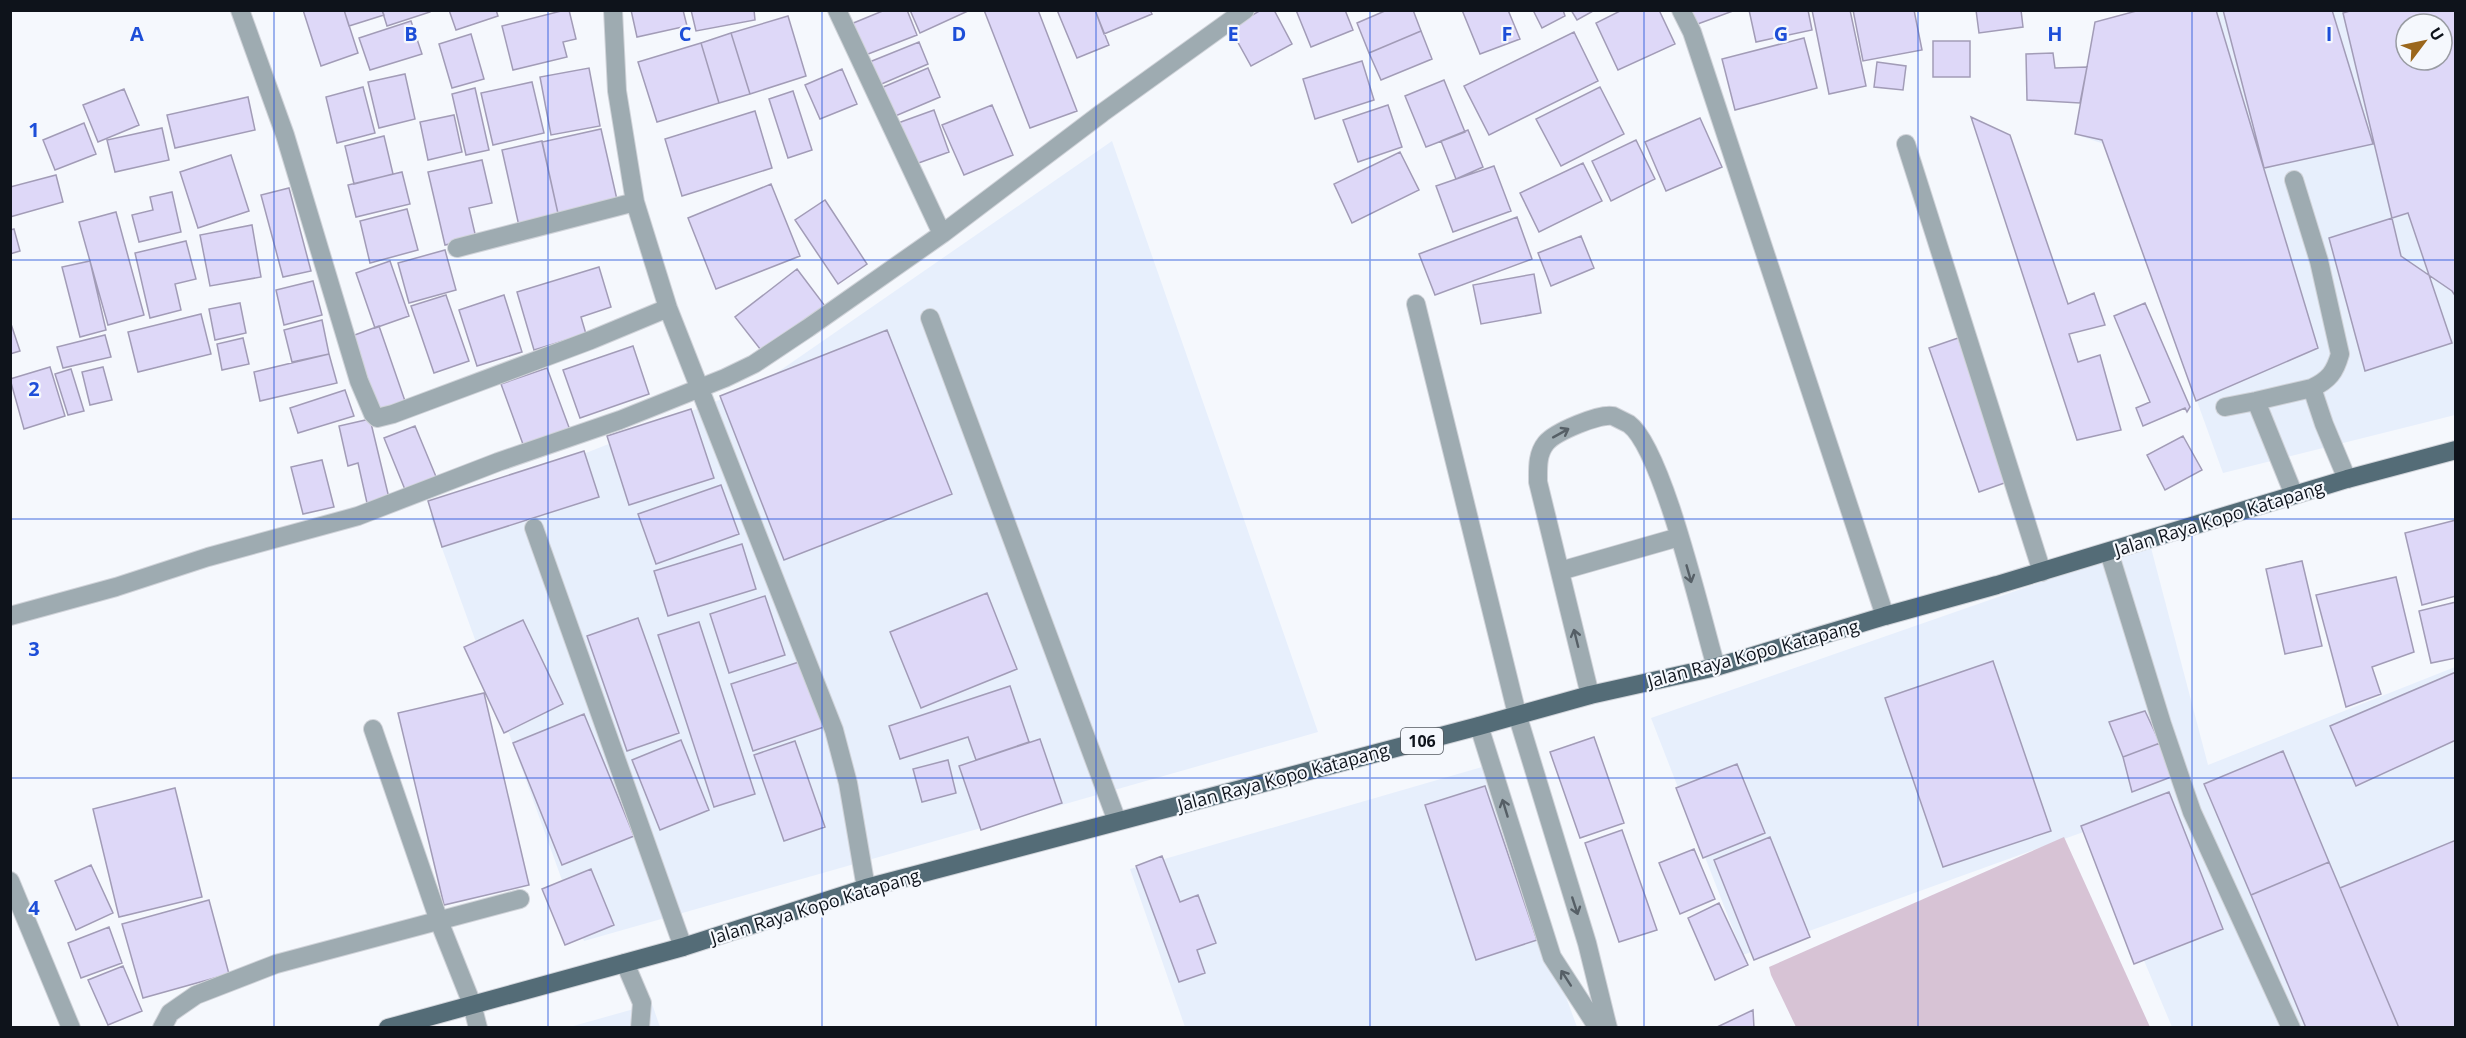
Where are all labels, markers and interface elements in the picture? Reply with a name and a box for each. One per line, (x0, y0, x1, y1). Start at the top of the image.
north arrow (2394, 12, 2454, 72)
text: A (130, 20, 144, 47)
text: B (404, 20, 418, 47)
text: C (679, 20, 692, 47)
text: D (952, 20, 966, 47)
text: E (1227, 20, 1239, 47)
text: F (1502, 20, 1512, 47)
text: G (1774, 20, 1788, 47)
text: H (2047, 20, 2063, 47)
text: I (2326, 20, 2332, 47)
text: U (2424, 23, 2449, 45)
text: 1 (28, 116, 40, 143)
text: 2 (28, 375, 40, 402)
one-way arrow (1552, 427, 1569, 439)
street label: Jalan Raya Kopo Katapang (2110, 475, 2327, 562)
one-way arrow (1684, 565, 1696, 584)
street label: Jalan Raya Kopo Katapang (1643, 613, 1861, 693)
one-way arrow (1570, 629, 1582, 648)
text: 3 (28, 635, 40, 662)
road number: 106 (1401, 728, 1443, 754)
street label: Jalan Raya Kopo Katapang (1173, 737, 1391, 817)
one-way arrow (1499, 799, 1510, 818)
street label: Jalan Raya Kopo Katapang (706, 863, 923, 950)
text: 4 (28, 894, 40, 921)
one-way arrow (1571, 896, 1582, 915)
one-way arrow (1560, 971, 1572, 987)

